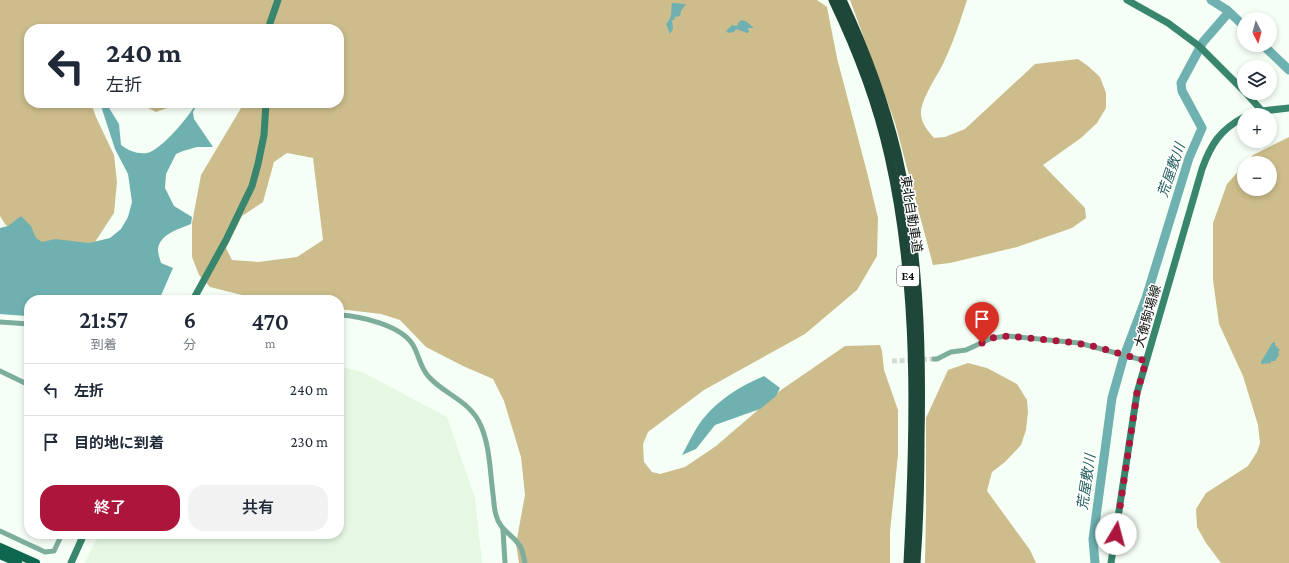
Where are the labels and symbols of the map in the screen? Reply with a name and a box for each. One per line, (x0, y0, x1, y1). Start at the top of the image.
north arrow (1237, 12, 1277, 52)
water label: 荒屋敷川 (1154, 139, 1188, 199)
street label: 東北自動車道 (898, 174, 925, 254)
road number: E4 (897, 266, 919, 286)
street label: 大衡駒場線 (1131, 283, 1164, 349)
pin (965, 302, 999, 343)
water label: 荒屋敷川 (1074, 451, 1098, 511)
position arrow (1095, 513, 1137, 555)

